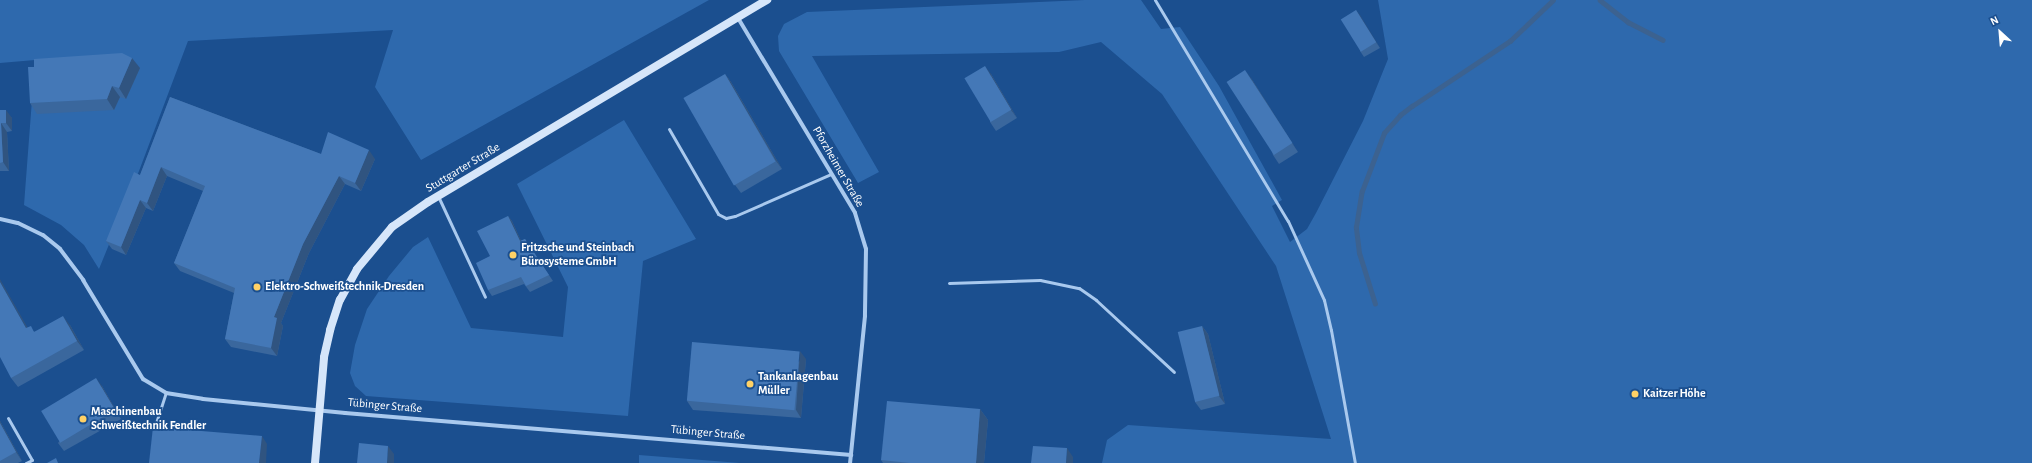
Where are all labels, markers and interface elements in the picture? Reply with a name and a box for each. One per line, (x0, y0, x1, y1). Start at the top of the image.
north arrow (1980, 12, 2020, 52)
text: N (1989, 14, 2000, 27)
street label: Pforzheimer Straße (809, 124, 867, 210)
street label: Stuttgarter Straße (423, 140, 503, 196)
place label: Fritzsche und Steinbach Bürosysteme GmbH (521, 241, 634, 269)
marker: Fritzsche und Steinbach Bürosysteme GmbH (508, 250, 518, 260)
place label: Elektro-Schweißtechnik-Dresden (265, 280, 424, 294)
marker: Elektro-Schweißtechnik-Dresden (252, 282, 262, 292)
place label: Tankanlagenbau Müller (758, 370, 838, 398)
marker: Tankanlagenbau Müller (745, 379, 755, 389)
place label: Kaitzer Höhe (1643, 387, 1706, 401)
marker: Kaitzer Höhe (1630, 389, 1640, 399)
street label: Tübinger Straße (347, 396, 423, 416)
place label: Maschinenbau Schweißtechnik Fendler (91, 405, 206, 433)
marker: Maschinenbau Schweißtechnik Fendler (78, 414, 88, 424)
street label: Tübinger Straße (670, 423, 746, 443)

